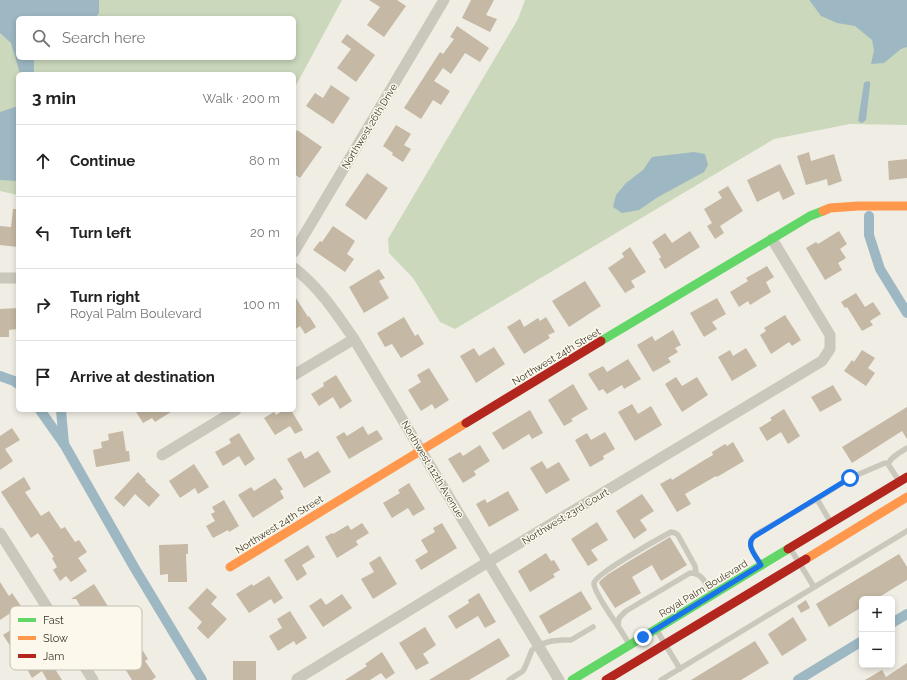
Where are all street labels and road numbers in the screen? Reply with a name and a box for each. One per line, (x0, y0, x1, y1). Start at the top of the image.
street label: Northwest 26th Drive (340, 82, 399, 171)
street label: Northwest 24th Street (510, 325, 603, 387)
street label: Northwest 112th Avenue (399, 419, 466, 520)
street label: Northwest 23rd Court (520, 486, 611, 547)
street label: Northwest 24th Street (234, 493, 325, 556)
street label: Royal Palm Boulevard (657, 558, 749, 619)

